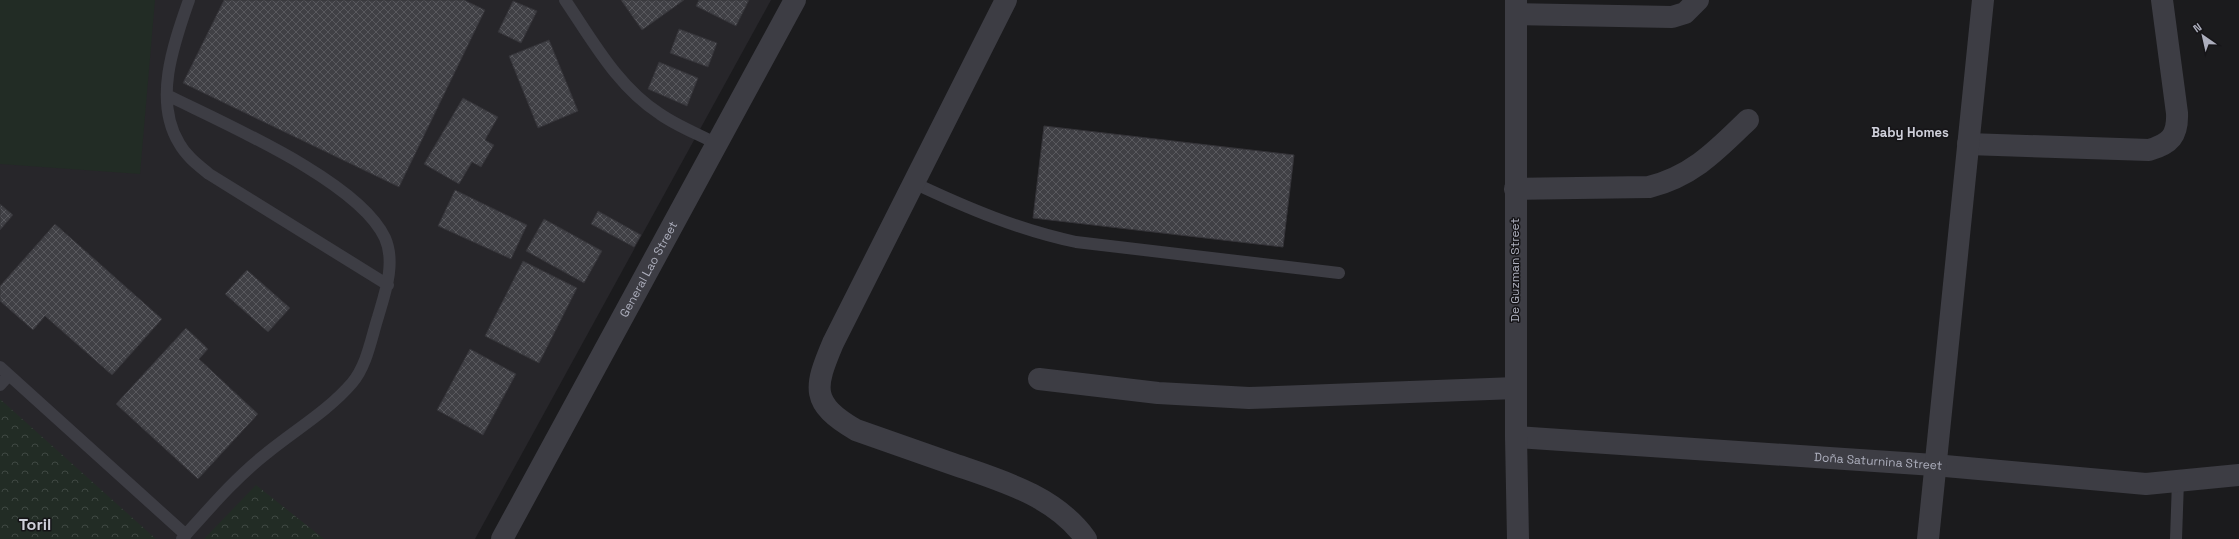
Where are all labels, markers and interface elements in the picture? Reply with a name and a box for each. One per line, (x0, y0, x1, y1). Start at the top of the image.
north arrow (2183, 16, 2223, 56)
text: N (2190, 20, 2204, 36)
district label: Baby Homes (1871, 124, 1949, 141)
street label: General Lao Street (616, 218, 681, 320)
street label: De Guzman Street (1507, 218, 1523, 322)
street label: Doña Saturnina Street (1814, 449, 1943, 474)
district label: Toril (19, 514, 51, 535)

